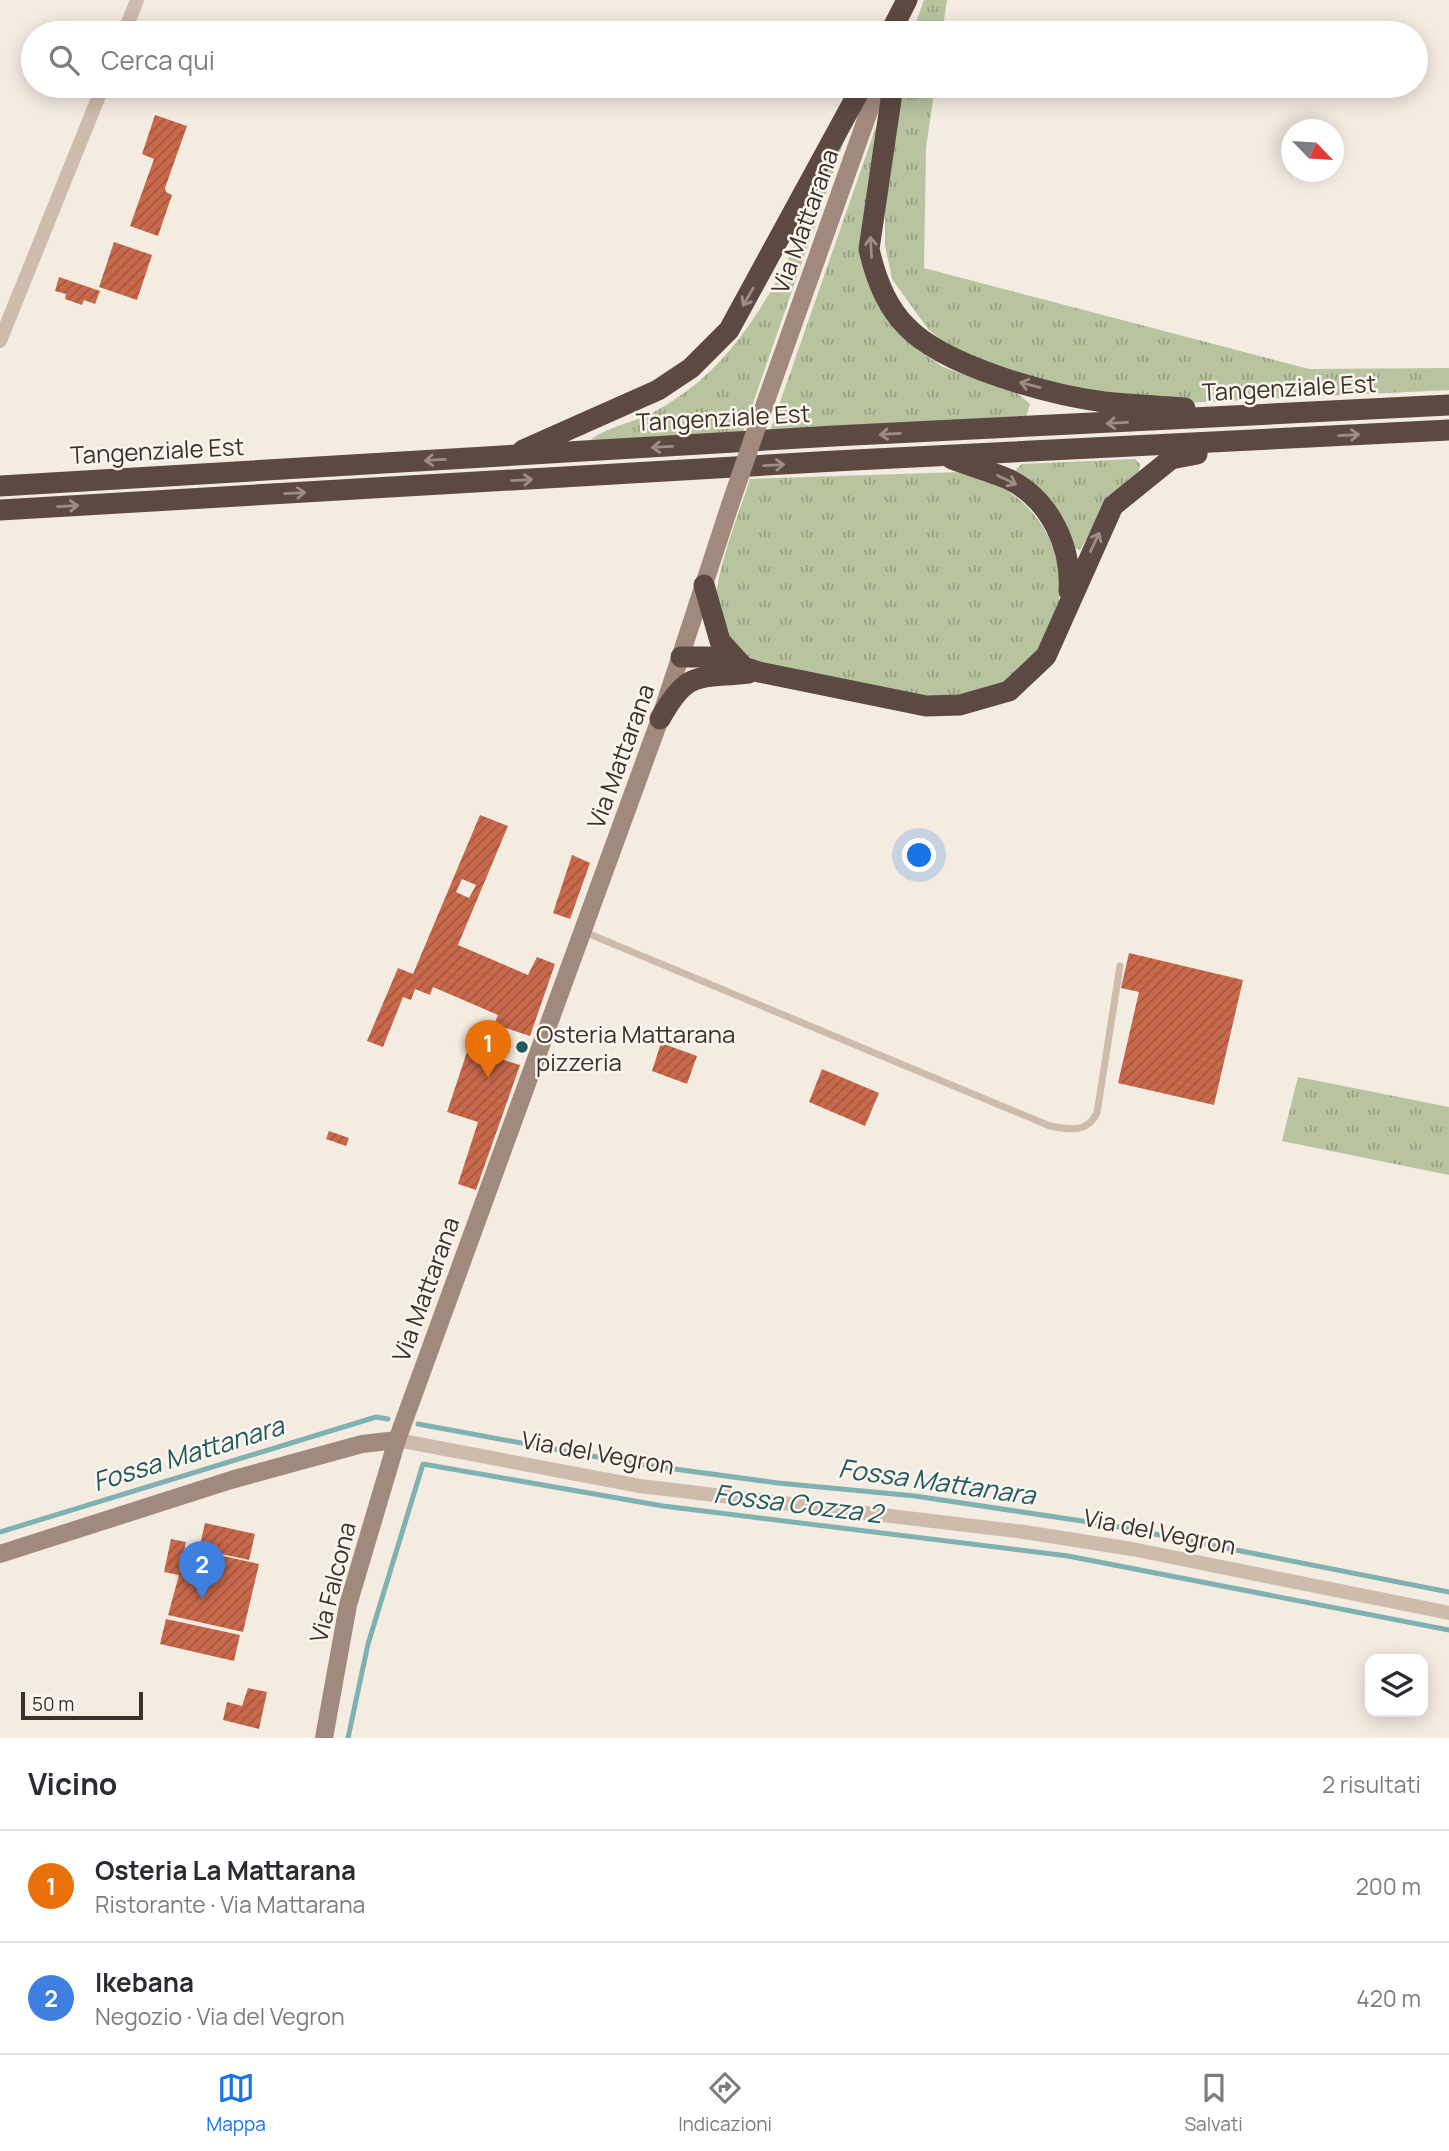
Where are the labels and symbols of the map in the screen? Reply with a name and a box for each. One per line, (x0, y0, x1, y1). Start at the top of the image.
north arrow (1281, 119, 1344, 182)
street label: Via Mattarana (763, 144, 845, 298)
one-way arrow (864, 236, 877, 259)
one-way arrow (741, 286, 755, 306)
street label: Tangenziale Est (1201, 366, 1377, 408)
one-way arrow (1019, 378, 1042, 391)
street label: Tangenziale Est (635, 396, 811, 438)
one-way arrow (1106, 416, 1129, 429)
one-way arrow (878, 427, 901, 440)
street label: Tangenziale Est (69, 429, 245, 471)
one-way arrow (1337, 429, 1360, 442)
one-way arrow (651, 440, 674, 453)
one-way arrow (425, 454, 447, 467)
one-way arrow (762, 458, 785, 471)
one-way arrow (511, 473, 534, 486)
one-way arrow (996, 474, 1016, 488)
one-way arrow (283, 486, 306, 499)
one-way arrow (56, 500, 79, 513)
one-way arrow (1089, 532, 1102, 553)
street label: Via Mattarana (579, 679, 661, 833)
your location (902, 838, 936, 872)
place label: Osteria Mattarana pizzeria (536, 1017, 735, 1078)
pin: 1 (465, 1020, 511, 1078)
marker: Osteria Mattarana pizzeria (514, 1039, 530, 1055)
street label: Via Mattarana (384, 1212, 466, 1366)
water label: Fossa Mattanara (88, 1406, 289, 1499)
street label: Via del Vegron (519, 1422, 677, 1482)
water label: Fossa Mattanara (836, 1449, 1039, 1513)
water label: Fossa Cozza 2 (712, 1475, 888, 1532)
street label: Via del Vegron (1081, 1500, 1239, 1562)
street label: Via Falcona (301, 1518, 363, 1646)
pin: 2 (179, 1541, 225, 1599)
scale bar (21, 1689, 144, 1721)

